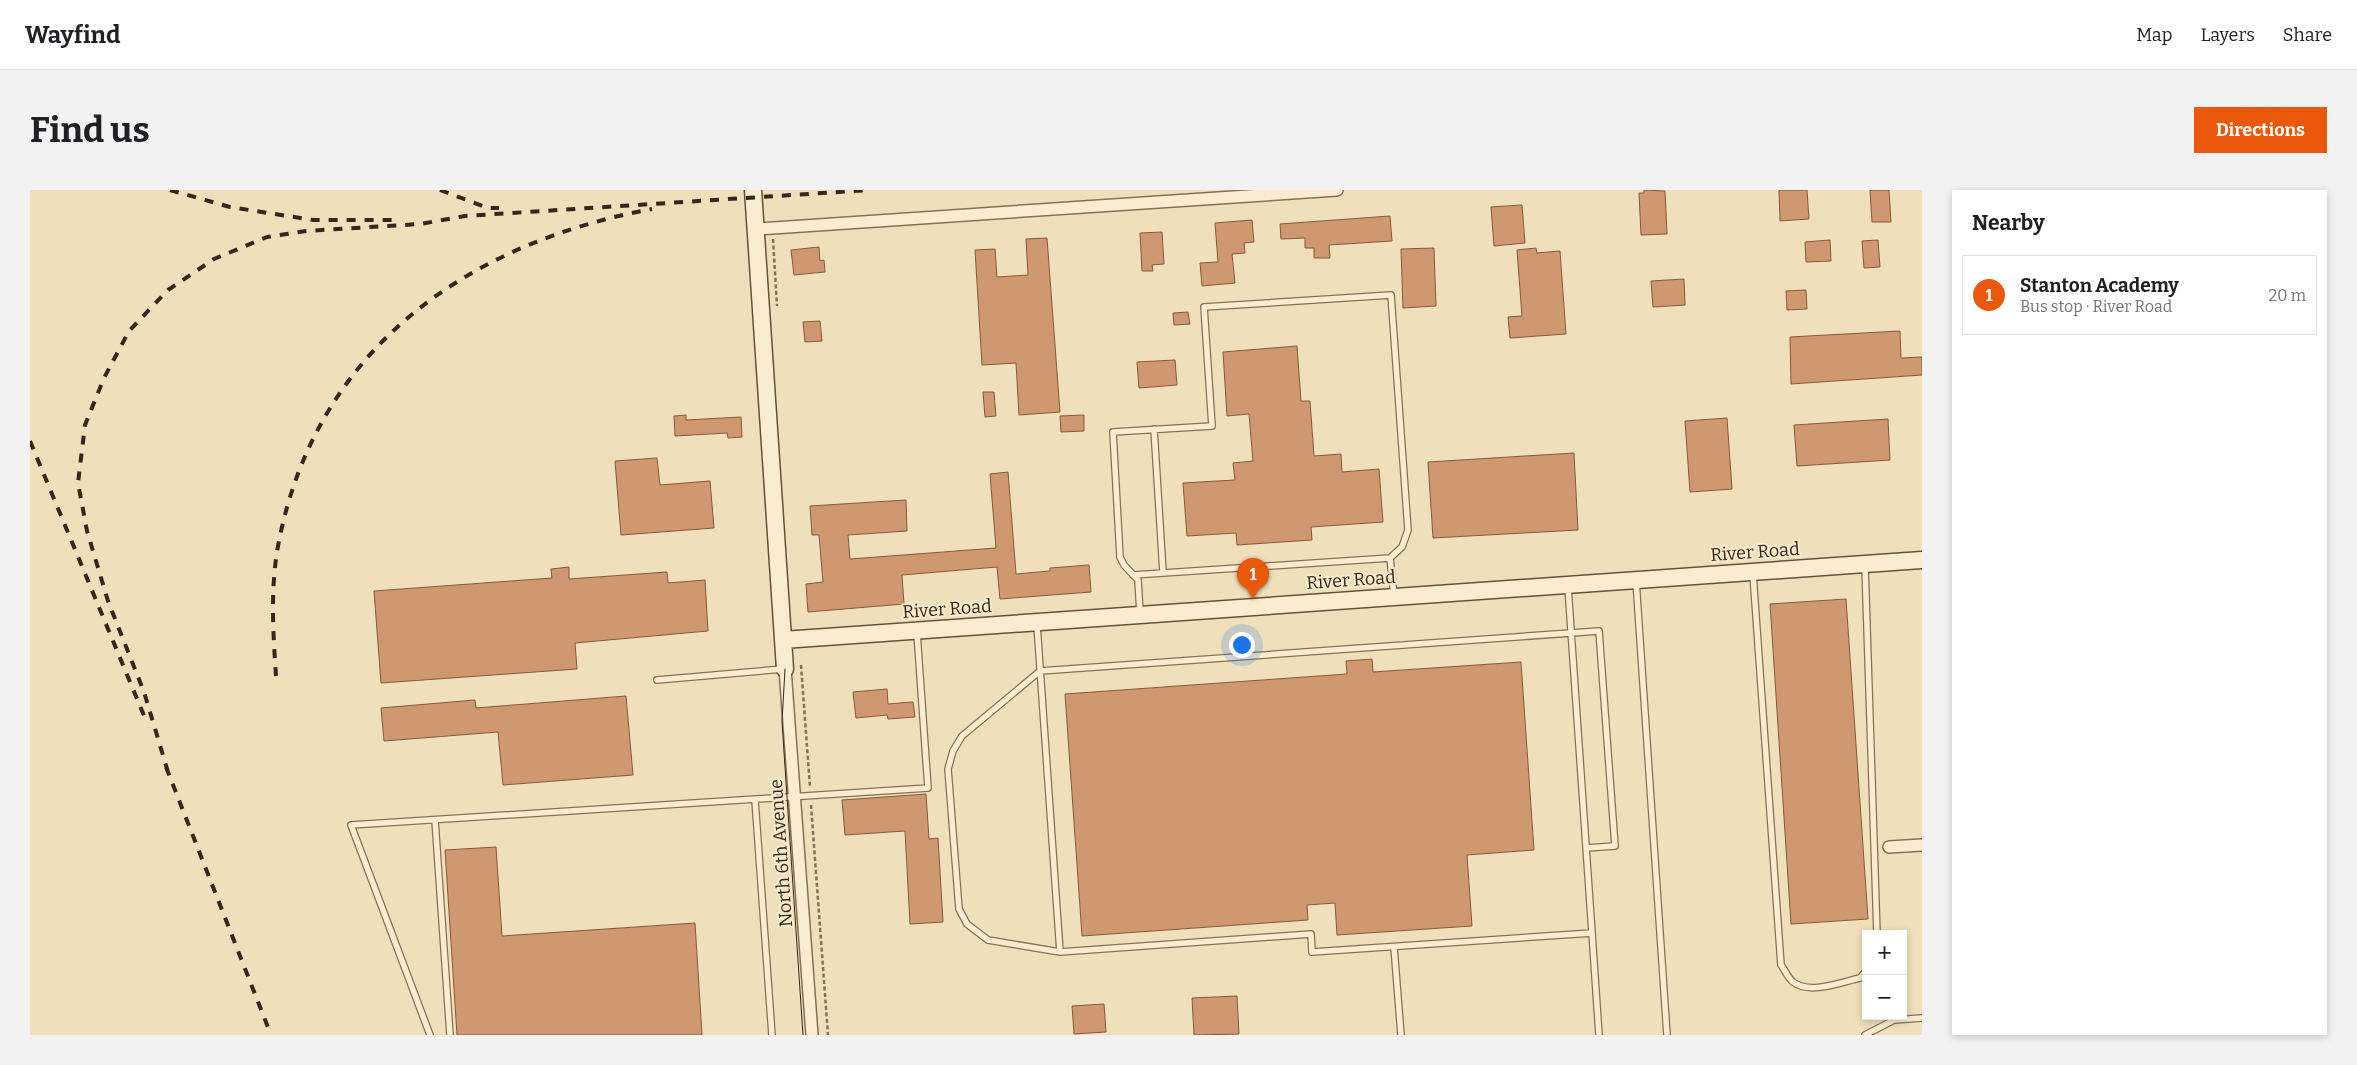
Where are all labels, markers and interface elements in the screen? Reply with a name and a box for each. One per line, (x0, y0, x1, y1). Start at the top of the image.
text: Wayfind (25, 21, 121, 49)
text: Map (2136, 24, 2172, 46)
text: Layers (2200, 24, 2255, 46)
text: Share (2283, 24, 2332, 46)
button: Directions (2194, 107, 2327, 153)
text: Find us (30, 109, 150, 151)
text: Nearby (1972, 210, 2045, 236)
text: Stanton Academy (2020, 274, 2179, 297)
text: 1 (1986, 286, 1992, 305)
text: 20 m (2269, 286, 2306, 305)
text: Bus stop · River Road (2020, 297, 2172, 316)
street label: River Road (1710, 538, 1801, 566)
pin: 1 (1237, 558, 1269, 599)
street label: River Road (1306, 566, 1397, 594)
street label: River Road (902, 595, 993, 623)
your location (1229, 632, 1255, 658)
street label: North 6th Avenue (765, 778, 797, 928)
map controls (1862, 930, 1907, 1020)
button: + (1862, 930, 1907, 975)
button: − (1862, 975, 1907, 1020)

